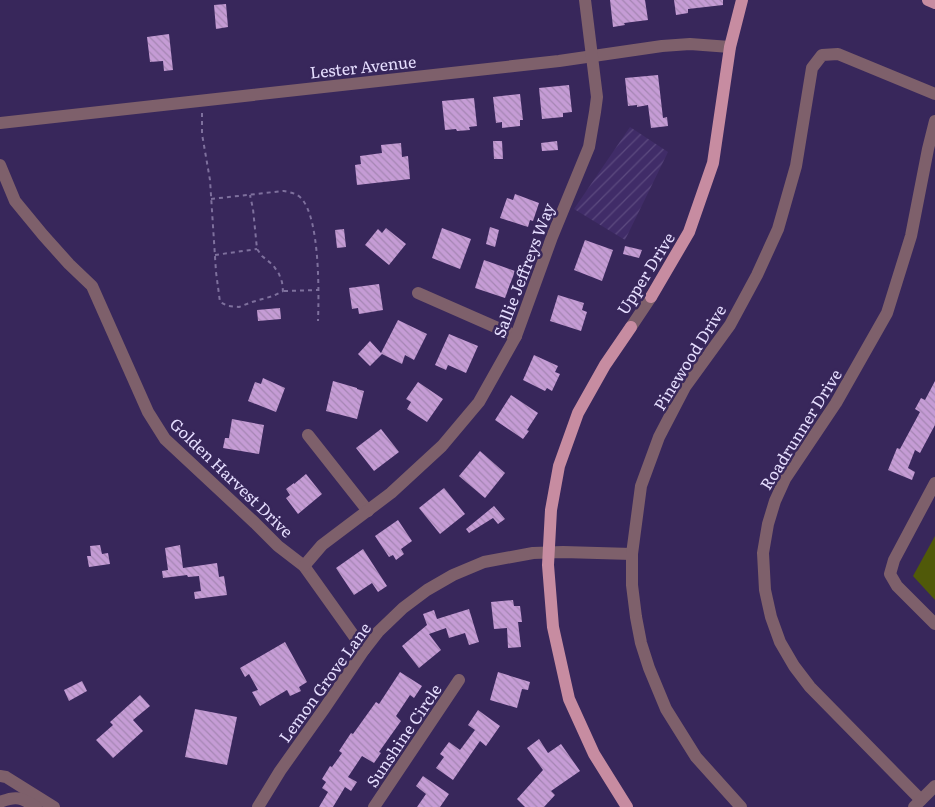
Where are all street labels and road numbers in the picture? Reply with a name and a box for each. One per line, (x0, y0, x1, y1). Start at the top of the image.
street label: Lester Avenue (309, 48, 417, 84)
street label: Sallie Jeffreys Way (486, 198, 560, 341)
street label: Upper Drive (610, 227, 680, 319)
street label: Pinewood Drive (647, 299, 731, 415)
street label: Roadrunner Drive (753, 364, 847, 494)
street label: Golden Harvest Drive (165, 412, 299, 542)
street label: Lemon Grove Lane (272, 617, 376, 747)
street label: Sunshine Circle (359, 678, 447, 792)

